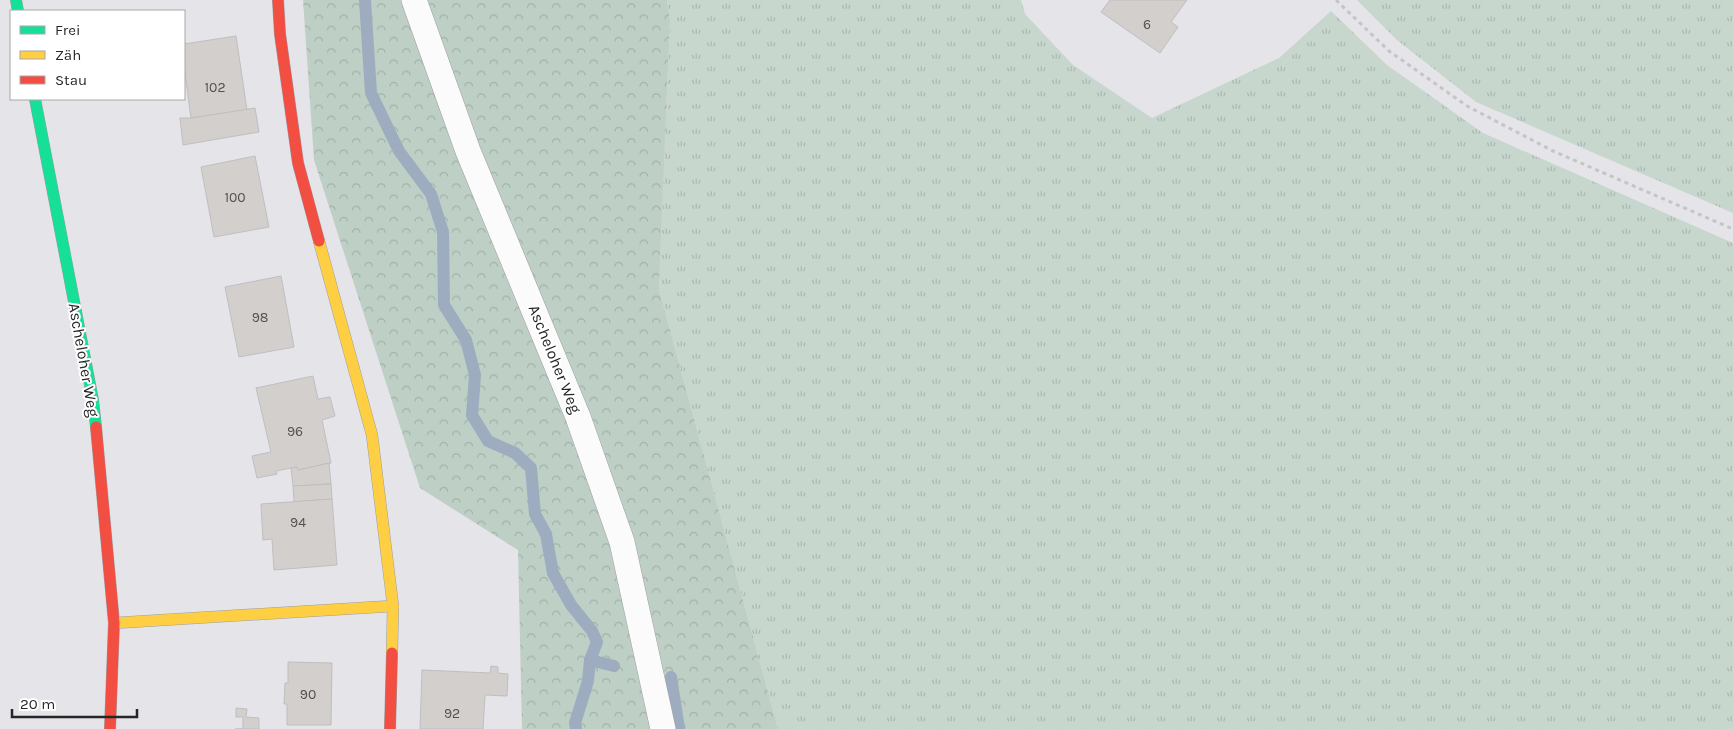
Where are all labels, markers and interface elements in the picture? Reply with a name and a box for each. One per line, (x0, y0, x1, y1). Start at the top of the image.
legend (10, 10, 185, 100)
house number: 6 (1143, 16, 1151, 33)
text: Frei (55, 21, 80, 39)
text: Zäh (55, 46, 81, 64)
text: Stau (55, 71, 87, 89)
house number: 102 (204, 79, 226, 96)
house number: 100 (224, 189, 246, 206)
street label: Ascheloher Weg (65, 302, 103, 418)
street label: Ascheloher Weg (525, 302, 585, 416)
house number: 98 (252, 309, 268, 326)
house number: 96 (287, 423, 303, 440)
house number: 94 (290, 514, 306, 531)
scale bar (12, 686, 138, 718)
house number: 90 (300, 686, 316, 703)
text: 20 m (20, 695, 55, 713)
house number: 92 (444, 705, 460, 722)

